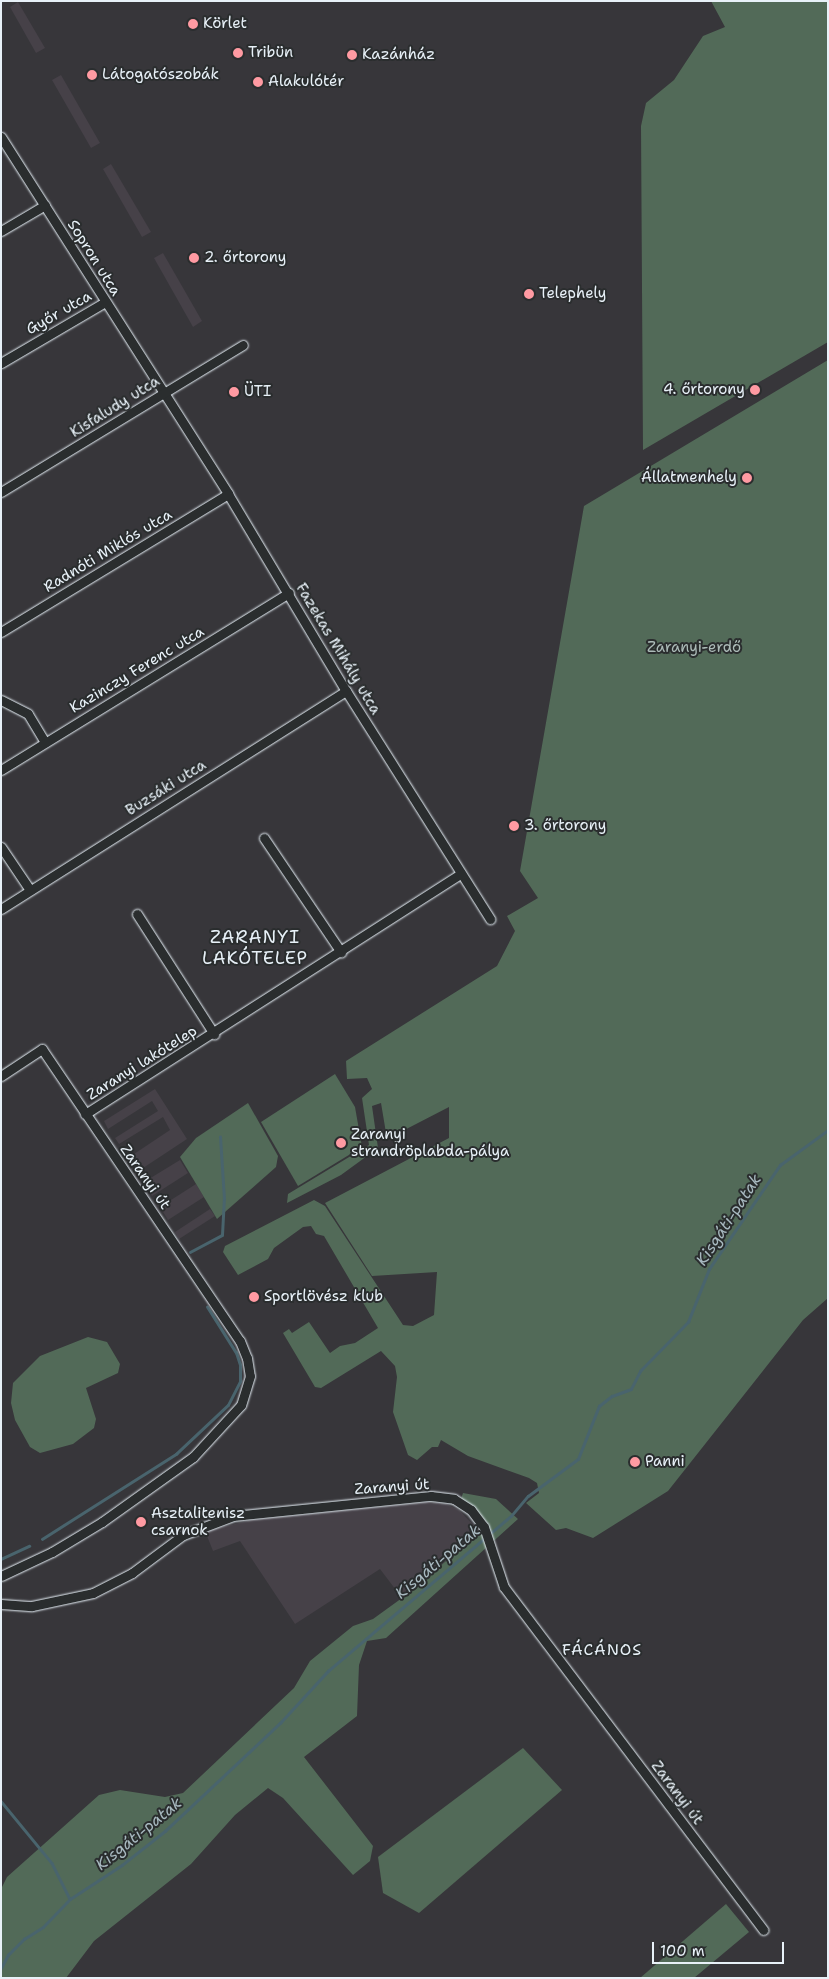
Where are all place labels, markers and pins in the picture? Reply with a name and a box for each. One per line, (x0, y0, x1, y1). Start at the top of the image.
place label: Körlet (203, 15, 247, 33)
marker: Körlet (187, 18, 199, 30)
place label: Tribün (248, 44, 293, 62)
place label: Kazánház (362, 46, 435, 64)
marker: Tribün (232, 47, 244, 59)
marker: Kazánház (346, 49, 358, 61)
place label: Látogatószobák (102, 66, 219, 84)
marker: Látogatószobák (86, 69, 98, 81)
place label: Alakulótér (268, 73, 344, 91)
marker: Alakulótér (252, 76, 264, 88)
place label: 2. őrtorony (204, 249, 286, 267)
marker: 2. őrtorony (188, 252, 200, 264)
place label: Telephely (539, 285, 606, 303)
marker: Telephely (523, 288, 535, 300)
place label: 4. őrtorony (663, 381, 745, 399)
place label: ÜTI (244, 383, 271, 401)
marker: 4. őrtorony (749, 384, 761, 396)
marker: ÜTI (228, 386, 240, 398)
place label: Állatmenhely (641, 469, 737, 487)
marker: Állatmenhely (741, 472, 753, 484)
place label: 3. őrtorony (524, 817, 606, 835)
marker: 3. őrtorony (508, 820, 520, 832)
place label: Zaranyi strandröplabda-pálya (351, 1125, 509, 1160)
marker: Zaranyi strandröplabda-pálya (335, 1137, 347, 1149)
place label: Sportlövész klub (264, 1288, 383, 1306)
marker: Sportlövész klub (248, 1291, 260, 1303)
place label: Panni (645, 1453, 685, 1471)
marker: Panni (629, 1456, 641, 1468)
place label: Asztalitenisz csarnok (151, 1504, 245, 1539)
marker: Asztalitenisz csarnok (135, 1516, 147, 1528)

